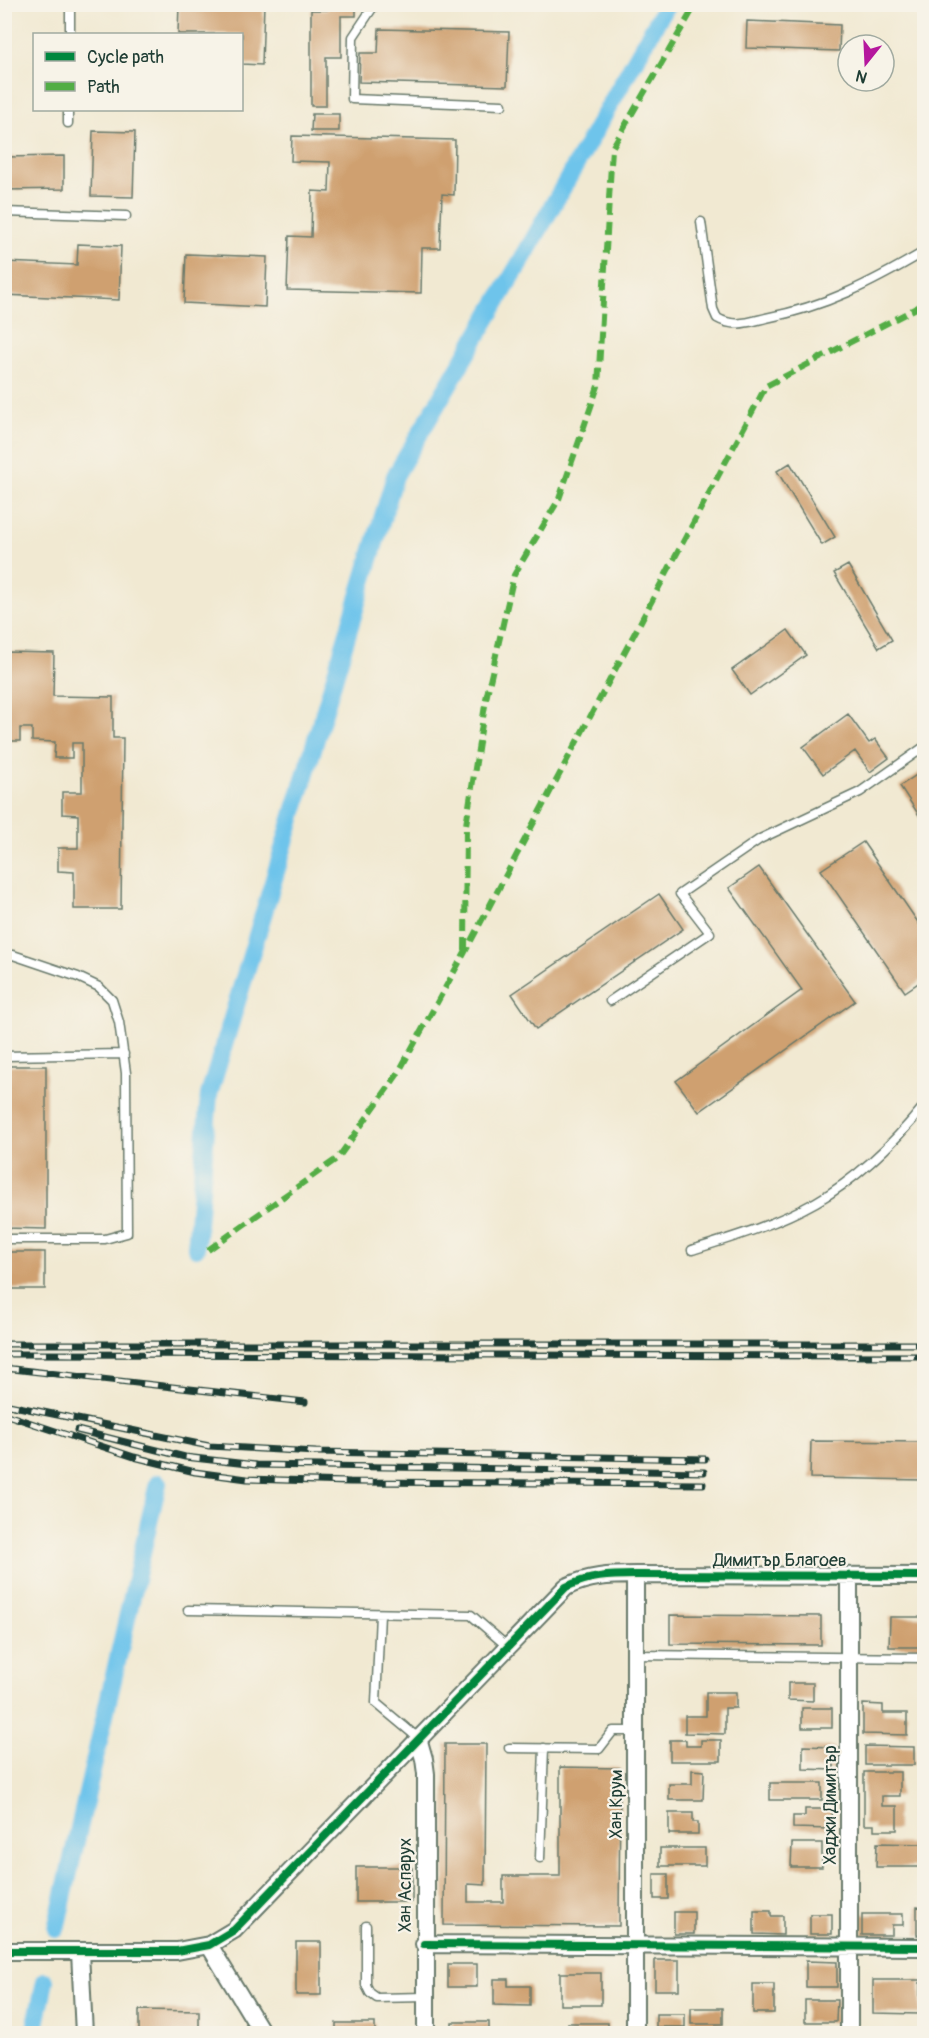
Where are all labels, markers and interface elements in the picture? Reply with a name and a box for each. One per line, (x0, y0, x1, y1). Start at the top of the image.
legend (33, 33, 243, 111)
north arrow (836, 33, 896, 93)
text: Cycle path (87, 46, 164, 69)
text: N (853, 65, 870, 87)
text: Path (87, 76, 120, 99)
street label: Димитър Благоев (712, 1549, 847, 1572)
street label: Хаджи Димитър (819, 1745, 842, 1865)
street label: Хан Крум (605, 1769, 628, 1839)
street label: Хан Аспарух (394, 1838, 417, 1932)

